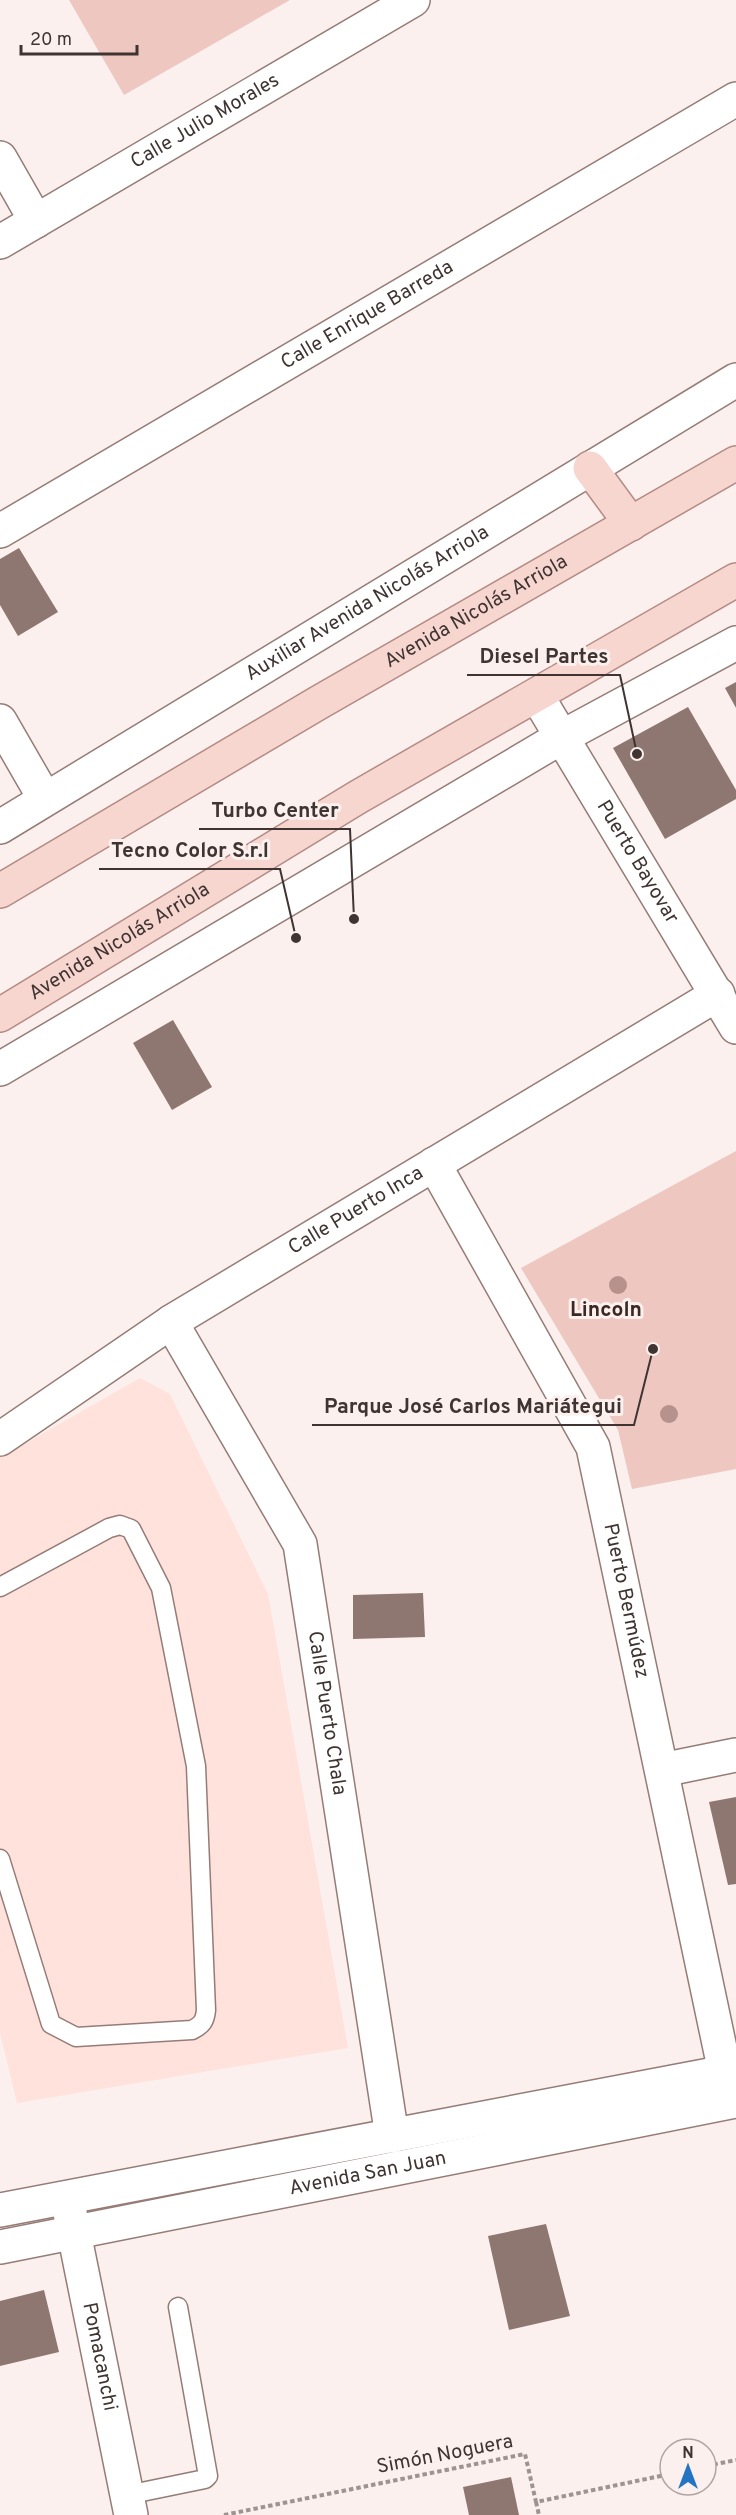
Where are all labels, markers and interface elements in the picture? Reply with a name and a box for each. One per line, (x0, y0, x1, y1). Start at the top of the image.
scale bar (21, 18, 136, 56)
text: 20 m (30, 29, 72, 52)
street label: Calle Julio Morales (126, 68, 284, 175)
street label: Calle Enrique Barreda (276, 255, 458, 376)
street label: Auxiliar Avenida Nicolás Arriola (241, 520, 495, 686)
street label: Avenida Nicolás Arriola (380, 551, 572, 675)
callout: Diesel Partes (467, 636, 620, 675)
text: Diesel Partes (479, 644, 609, 671)
callout: Turbo Center (199, 790, 350, 829)
street label: Puerto Bayovar (590, 796, 684, 929)
text: Turbo Center (211, 798, 339, 825)
callout: Tecno Color S.r.l (99, 830, 280, 869)
text: Tecno Color S.r.l (111, 838, 269, 865)
street label: Avenida Nicolás Arriola (24, 877, 215, 1007)
street label: Calle Puerto Inca (284, 1161, 428, 1261)
district label: Lincoln (570, 1297, 642, 1324)
callout: Parque José Carlos Mariátegui (312, 1386, 634, 1425)
text: Parque José Carlos Mariátegui (324, 1394, 622, 1421)
street label: Puerto Bermúdez (596, 1521, 655, 1681)
street label: Calle Puerto Chala (301, 1629, 352, 1797)
street label: Avenida San Juan (287, 2146, 449, 2202)
street label: Pomacanchi (75, 2300, 123, 2413)
street label: Simón Noguera (375, 2429, 515, 2481)
north arrow (658, 2437, 718, 2497)
text: N (682, 2444, 694, 2464)

